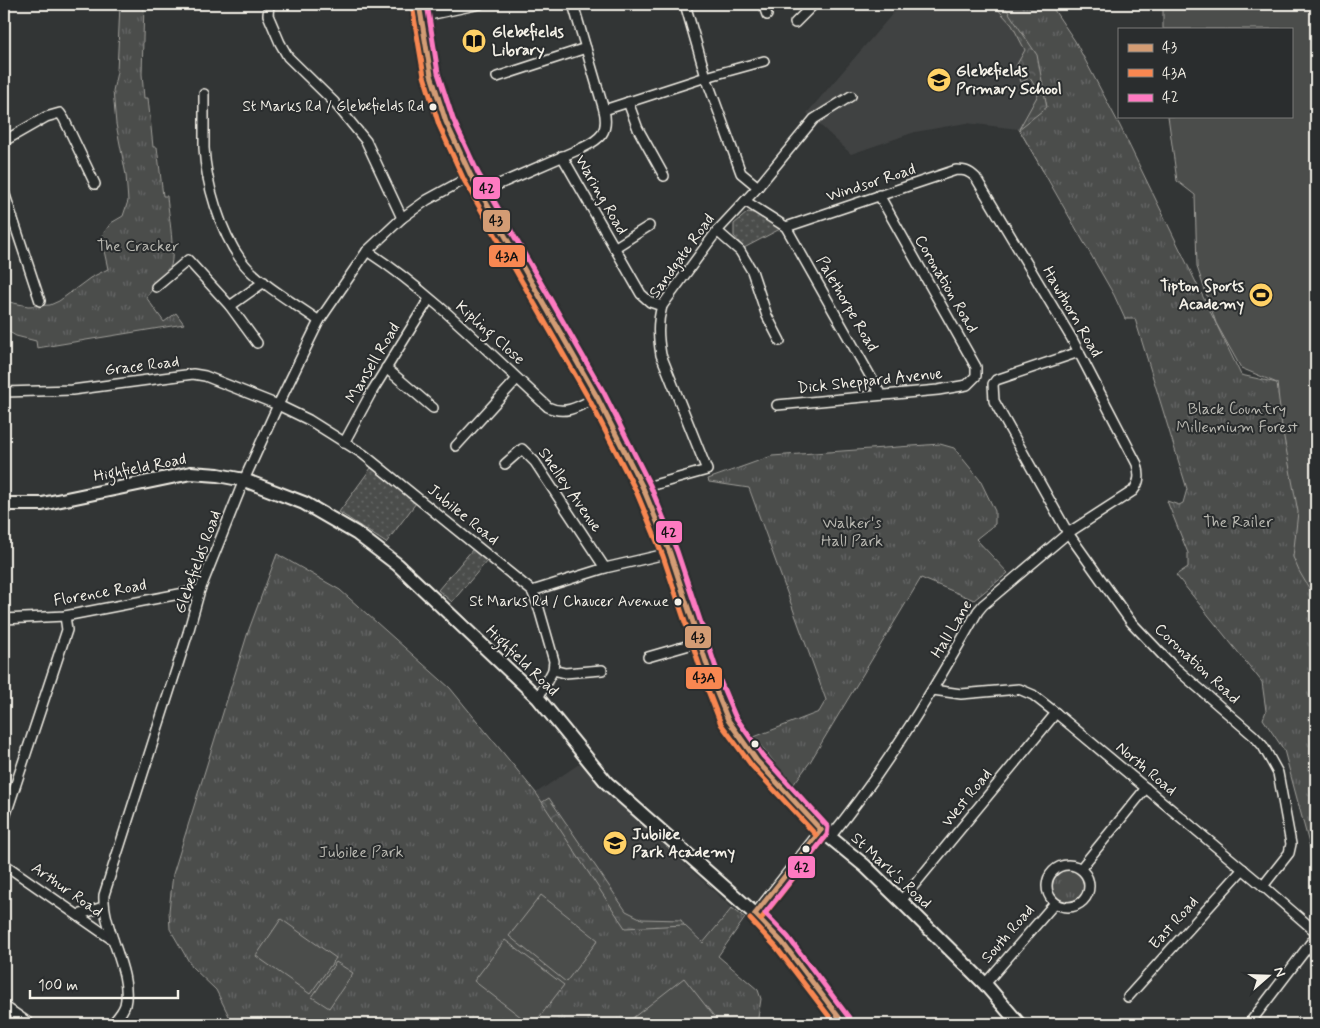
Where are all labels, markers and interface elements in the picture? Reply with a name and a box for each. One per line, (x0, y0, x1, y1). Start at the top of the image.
place label: Glebefields Library (492, 22, 565, 61)
library icon: Glebefields Library (461, 28, 487, 54)
legend (1118, 28, 1292, 118)
text: 43 (1162, 38, 1177, 58)
place label: Glebefields Primary School (956, 61, 1062, 100)
text: 43A (1162, 64, 1187, 84)
school or university icon: Glebefields Primary School (926, 67, 952, 93)
text: 42 (1162, 88, 1179, 108)
place label: St Marks Rd / Glebefields Rd (243, 97, 424, 117)
marker: St Marks Rd / Glebefields Rd (428, 102, 438, 112)
street label: Waring Road (570, 151, 632, 239)
street label: Windsor Road (824, 159, 918, 207)
line badge: 42 (472, 176, 501, 200)
text: 42 (479, 180, 495, 198)
line badge: 43 (482, 209, 511, 233)
street label: Sandgate Road (644, 210, 720, 302)
text: 43 (489, 212, 503, 230)
street label: Coronation Road (909, 231, 983, 337)
park label: The Cracker (97, 236, 180, 257)
line badge: 43A (488, 244, 526, 268)
text: 43A (495, 248, 519, 266)
street label: Palethorpe Road (811, 252, 883, 356)
street label: Hawthorn Road (1037, 263, 1107, 361)
place label: Tipton Sports Academy (1160, 276, 1245, 315)
sports icon: Tipton Sports Academy (1248, 282, 1274, 308)
street label: Kipling Close (450, 296, 529, 371)
street label: Mansell Road (341, 319, 405, 407)
street label: Grace Road (103, 351, 181, 381)
street label: Dick Sheppard Avenue (796, 363, 944, 399)
park label: Black Country Millennium Forest (1176, 399, 1298, 438)
street label: Shelley Avenue (533, 444, 607, 537)
street label: Highfield Road (92, 449, 188, 488)
street label: Jubilee Road (423, 480, 503, 550)
street label: Glebefields Road (170, 508, 226, 616)
park label: The Railer (1203, 512, 1273, 533)
park label: Walker's Hall Park (821, 513, 883, 552)
line badge: 42 (655, 520, 683, 544)
text: 42 (661, 524, 677, 542)
street label: Florence Road (52, 574, 148, 612)
place label: St Marks Rd / Chaucer Avenue (469, 592, 669, 612)
street label: Hall Lane (926, 596, 978, 662)
marker: St Marks Rd / Chaucer Avenue (673, 597, 683, 607)
street label: Coronation Road (1150, 619, 1244, 709)
street label: Highfield Road (480, 621, 563, 702)
line badge: 43 (684, 625, 712, 649)
text: 43 (691, 629, 705, 647)
line badge: 43A (685, 666, 723, 690)
text: 43A (692, 669, 716, 687)
street label: North Road (1111, 737, 1181, 801)
unlabelled marker (750, 739, 760, 749)
street label: West Road (937, 765, 997, 831)
place label: Jubilee Park Academy (632, 824, 735, 863)
street label: St Mark's Road (846, 828, 936, 914)
school or university icon: Jubilee Park Academy (602, 830, 628, 856)
park label: Jubilee Park (319, 842, 403, 863)
unlabelled marker (801, 844, 811, 854)
line badge: 42 (787, 855, 816, 879)
street label: Arthur Road (27, 858, 107, 922)
text: 42 (794, 859, 810, 877)
street label: East Road (1145, 892, 1203, 954)
street label: South Road (977, 900, 1039, 968)
north arrow (1242, 950, 1292, 1000)
text: N (1269, 964, 1289, 979)
scale bar (30, 968, 178, 1000)
text: 100 m (38, 976, 78, 996)

